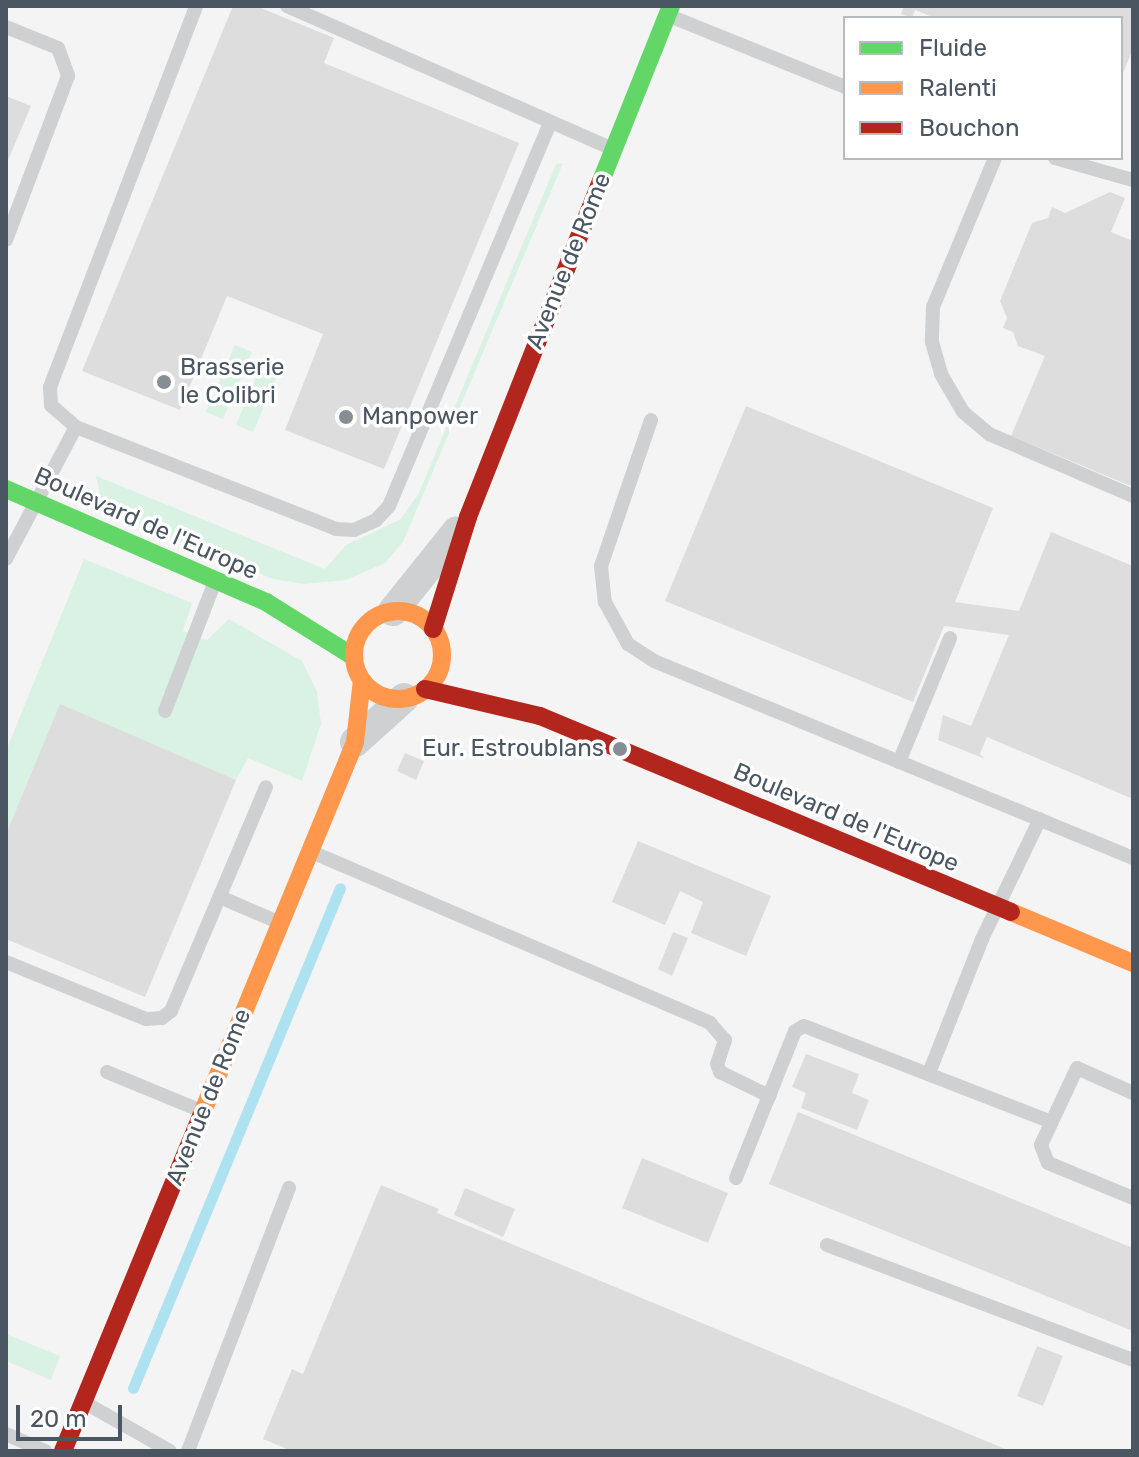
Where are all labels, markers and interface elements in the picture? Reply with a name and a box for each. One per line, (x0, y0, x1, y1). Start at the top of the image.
legend (843, 16, 1123, 160)
text: Fluide (919, 34, 987, 62)
text: Ralenti (919, 74, 997, 102)
text: Bouchon (919, 114, 1019, 142)
street label: Avenue de Rome (520, 169, 618, 353)
place label: Brasserie le Colibri (180, 354, 284, 410)
marker: Brasserie le Colibri (155, 373, 173, 391)
place label: Manpower (362, 403, 478, 431)
marker: Manpower (337, 408, 355, 426)
street label: Boulevard de l'Europe (30, 462, 262, 586)
place label: Eur. Estroublans (422, 735, 604, 763)
marker: Eur. Estroublans (611, 740, 629, 758)
street label: Boulevard de l'Europe (729, 757, 963, 879)
street label: Avenue de Rome (160, 1005, 258, 1189)
scale bar (20, 1389, 126, 1439)
text: 20 m (30, 1405, 87, 1433)

